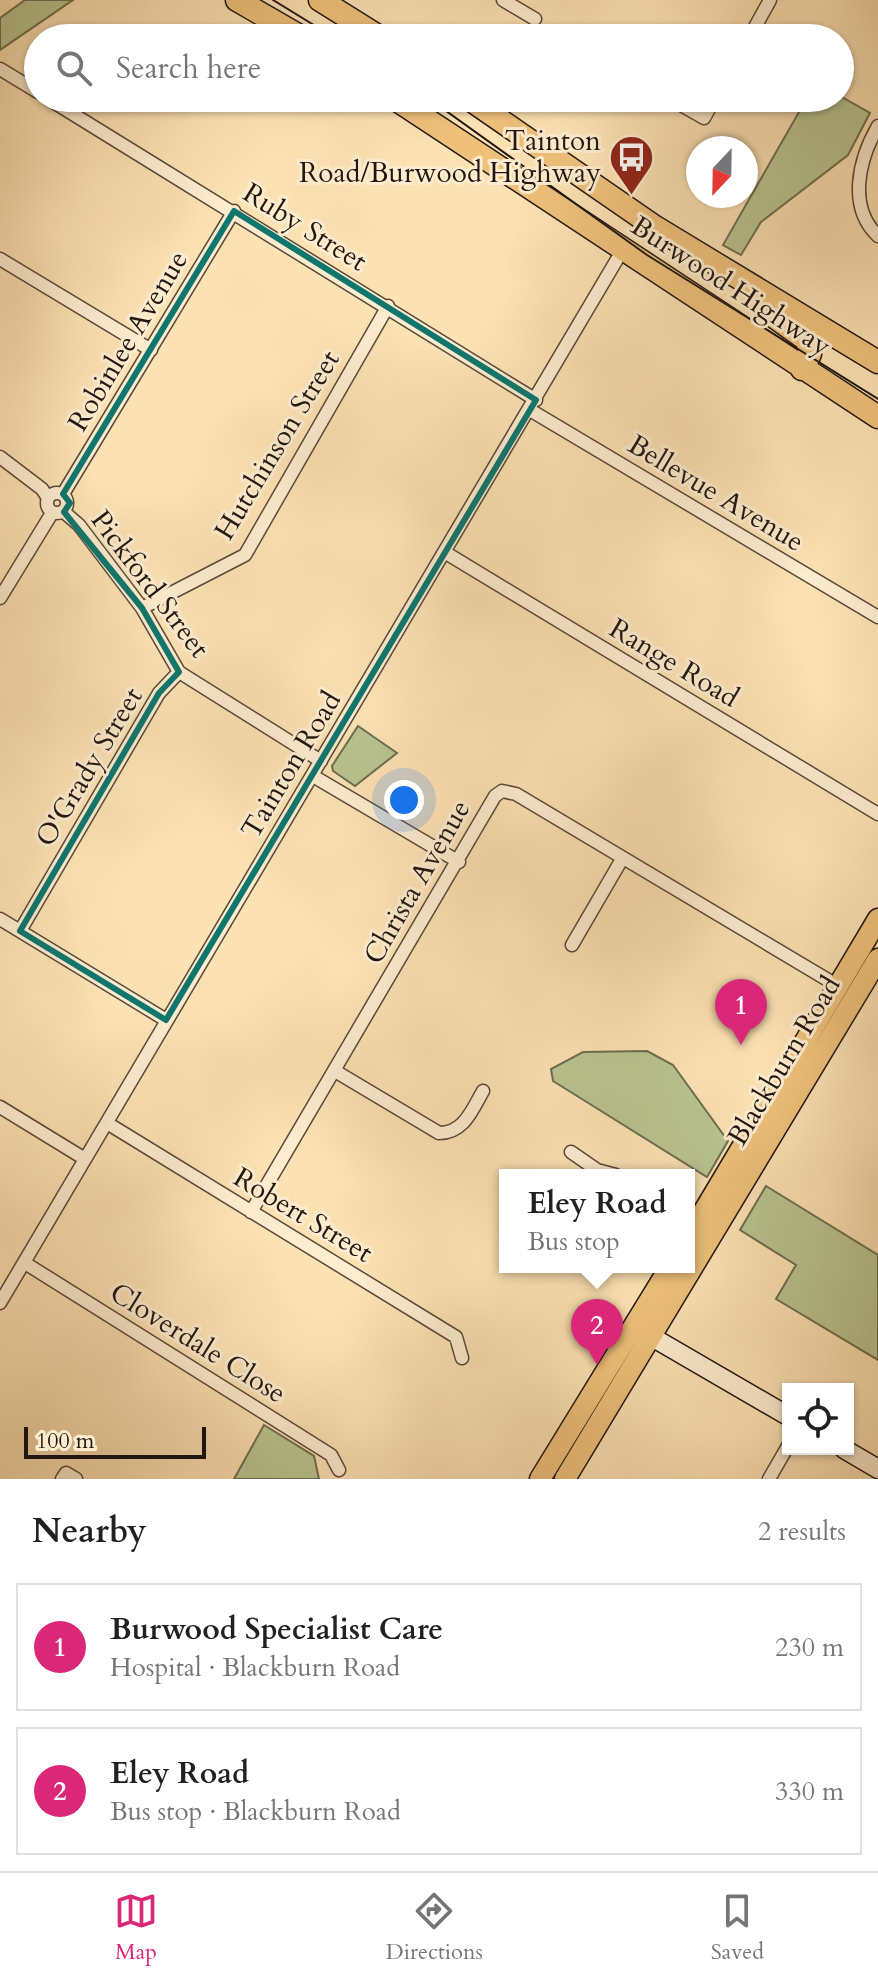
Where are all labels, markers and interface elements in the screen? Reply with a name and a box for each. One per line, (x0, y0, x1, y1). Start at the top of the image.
search box (24, 24, 854, 112)
icon: search (52, 46, 96, 90)
text: Search here (116, 48, 261, 89)
place label: Tainton Road/Burwood Highway (299, 122, 601, 192)
bus stop icon: Tainton Road/Burwood Highway (608, 133, 656, 196)
north arrow (686, 136, 758, 208)
street label: Ruby Street (236, 174, 374, 280)
street label: Burwood Highway (624, 207, 839, 365)
street label: Robinlee Avenue (59, 244, 197, 438)
street label: Hutchinson Street (205, 343, 349, 547)
street label: Bellevue Avenue (621, 425, 811, 561)
street label: Pickford Street (82, 502, 218, 666)
street label: Range Road (602, 609, 746, 717)
street label: O'Grady Street (26, 680, 152, 854)
street label: Tainton Road (232, 684, 350, 846)
your location (384, 780, 424, 820)
street label: Christa Avenue (355, 793, 479, 971)
street label: Blackburn Road (718, 969, 850, 1153)
pin: 1 (715, 979, 767, 1045)
street label: Robert Street (226, 1158, 380, 1272)
popup (499, 1169, 695, 1273)
text: Eley Road (527, 1183, 667, 1224)
text: Bus stop (527, 1224, 620, 1259)
street label: Cloverdale Close (103, 1274, 293, 1412)
pin: 2 (571, 1299, 623, 1365)
map controls (782, 1383, 854, 1455)
button: locate (782, 1383, 854, 1455)
scale bar (24, 1423, 206, 1459)
text: 100 m (36, 1426, 94, 1456)
text: Nearby (32, 1508, 147, 1554)
text: 2 results (758, 1514, 846, 1549)
text: Burwood Specialist Care (110, 1609, 443, 1650)
text: 1 (53, 1630, 67, 1665)
text: 230 m (775, 1630, 844, 1665)
text: Hospital · Blackburn Road (110, 1650, 400, 1685)
text: Eley Road (110, 1753, 249, 1794)
text: 2 (53, 1774, 67, 1809)
text: 330 m (775, 1774, 844, 1809)
text: Bus stop · Blackburn Road (110, 1794, 401, 1829)
tab: Map (114, 1889, 158, 1967)
tab: Directions (386, 1889, 483, 1967)
tab: Saved (711, 1889, 764, 1967)

